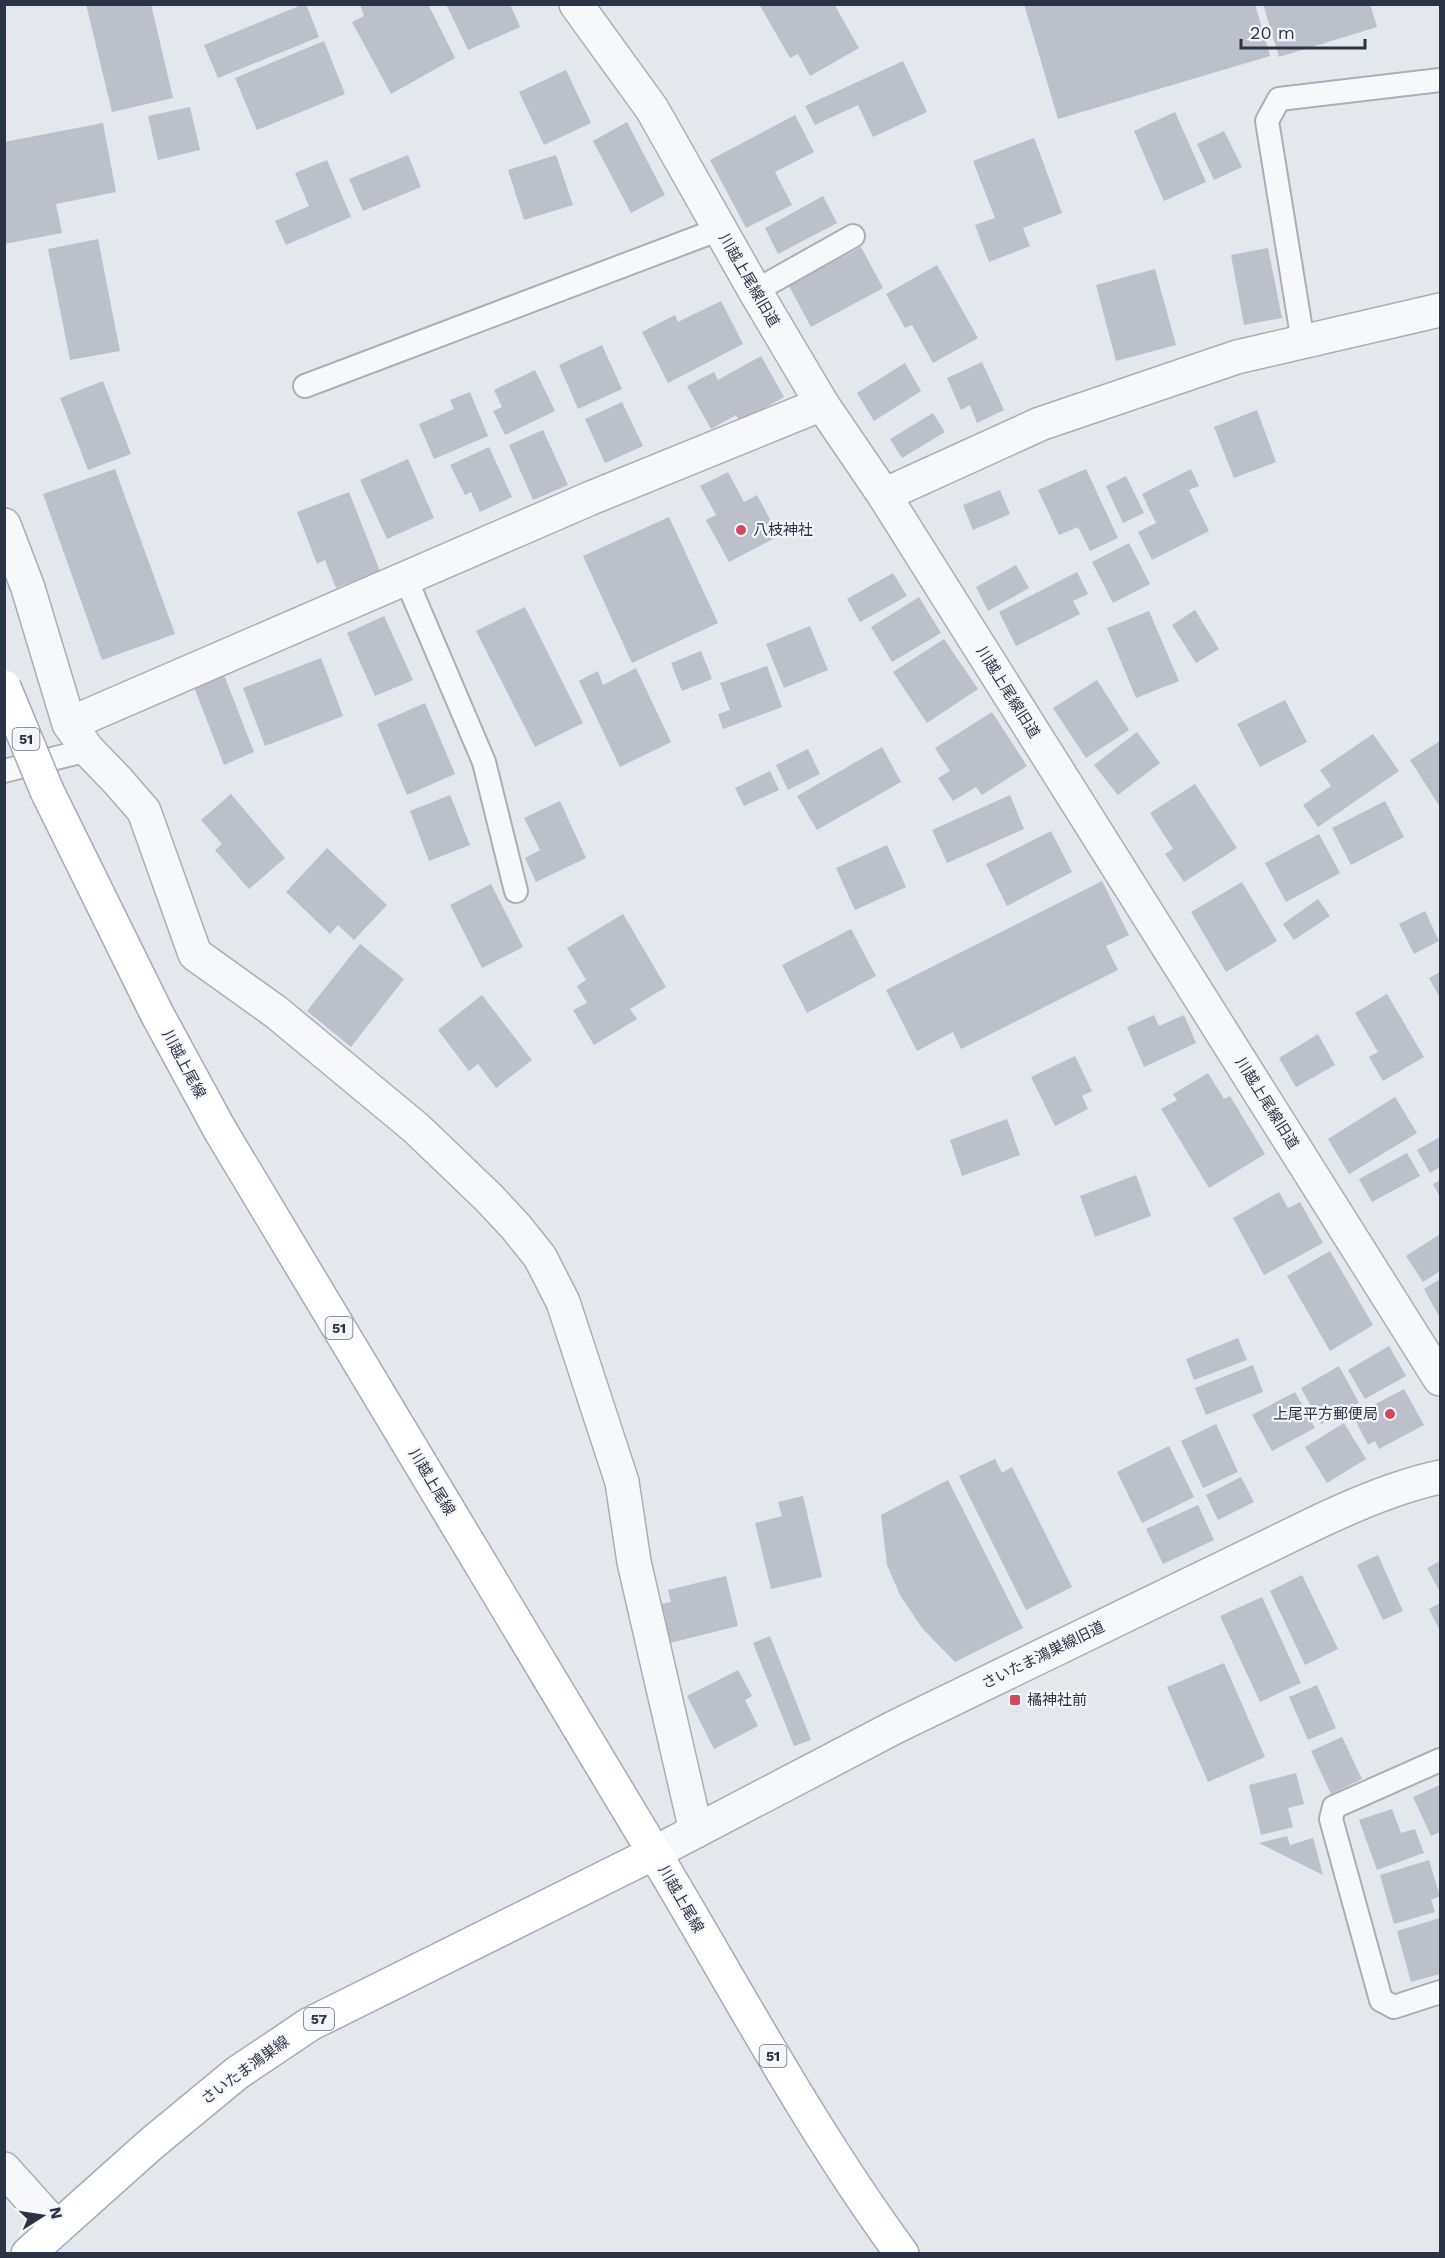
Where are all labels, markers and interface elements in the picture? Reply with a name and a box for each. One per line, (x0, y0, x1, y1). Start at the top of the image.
scale bar (1241, 12, 1366, 50)
text: 20 m (1250, 22, 1295, 43)
street label: 川越上尾線旧道 (715, 230, 783, 330)
place label: 八枝神社 (753, 521, 813, 539)
marker: 八枝神社 (734, 523, 748, 537)
street label: 川越上尾線旧道 (973, 643, 1043, 741)
road number: 51 (12, 728, 40, 750)
street label: 川越上尾線 (158, 1027, 210, 1101)
street label: 川越上尾線旧道 (1232, 1054, 1302, 1152)
road number: 51 (326, 1317, 352, 1339)
place label: 上尾平方郵便局 (1273, 1405, 1378, 1423)
marker: 上尾平方郵便局 (1383, 1407, 1397, 1421)
street label: 川越上尾線 (405, 1445, 459, 1519)
street label: さいたま鴻巣線旧道 (979, 1617, 1107, 1693)
place label: 橘神社前 (1027, 1691, 1087, 1709)
marker: 橘神社前 (1008, 1693, 1022, 1707)
street label: 川越上尾線 (654, 1862, 708, 1936)
road number: 57 (304, 2008, 334, 2030)
street label: さいたま鴻巣線 (197, 2032, 293, 2108)
road number: 51 (760, 2045, 786, 2067)
north arrow (12, 2186, 72, 2246)
text: N (46, 2205, 67, 2221)

